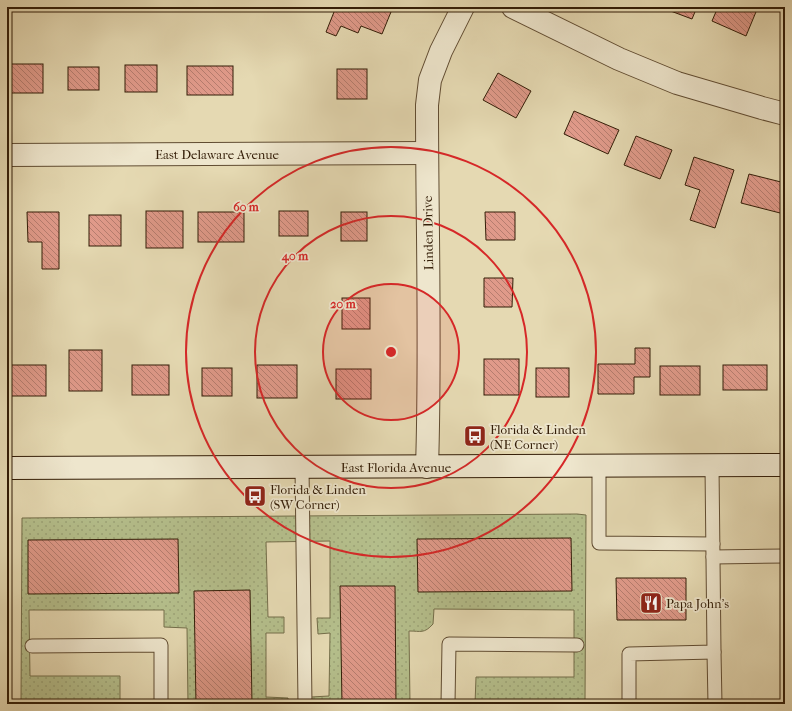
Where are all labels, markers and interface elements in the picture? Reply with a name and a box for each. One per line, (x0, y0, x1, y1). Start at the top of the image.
street label: East Delaware Avenue (155, 147, 280, 162)
street label: Linden Drive (420, 195, 436, 271)
text: 60 m (233, 200, 260, 214)
text: 40 m (281, 249, 309, 264)
text: 20 m (330, 297, 357, 311)
centre of rings (384, 345, 398, 359)
place label: Florida & Linden (NE Corner) (490, 422, 586, 452)
bus stop icon: Florida & Linden (NE Corner) (462, 423, 488, 449)
street label: East Florida Avenue (341, 460, 452, 475)
place label: Florida & Linden (SW Corner) (270, 482, 366, 512)
bus stop icon: Florida & Linden (SW Corner) (242, 483, 268, 509)
restaurant icon: Papa John's (638, 590, 664, 616)
place label: Papa John's (666, 596, 729, 611)

